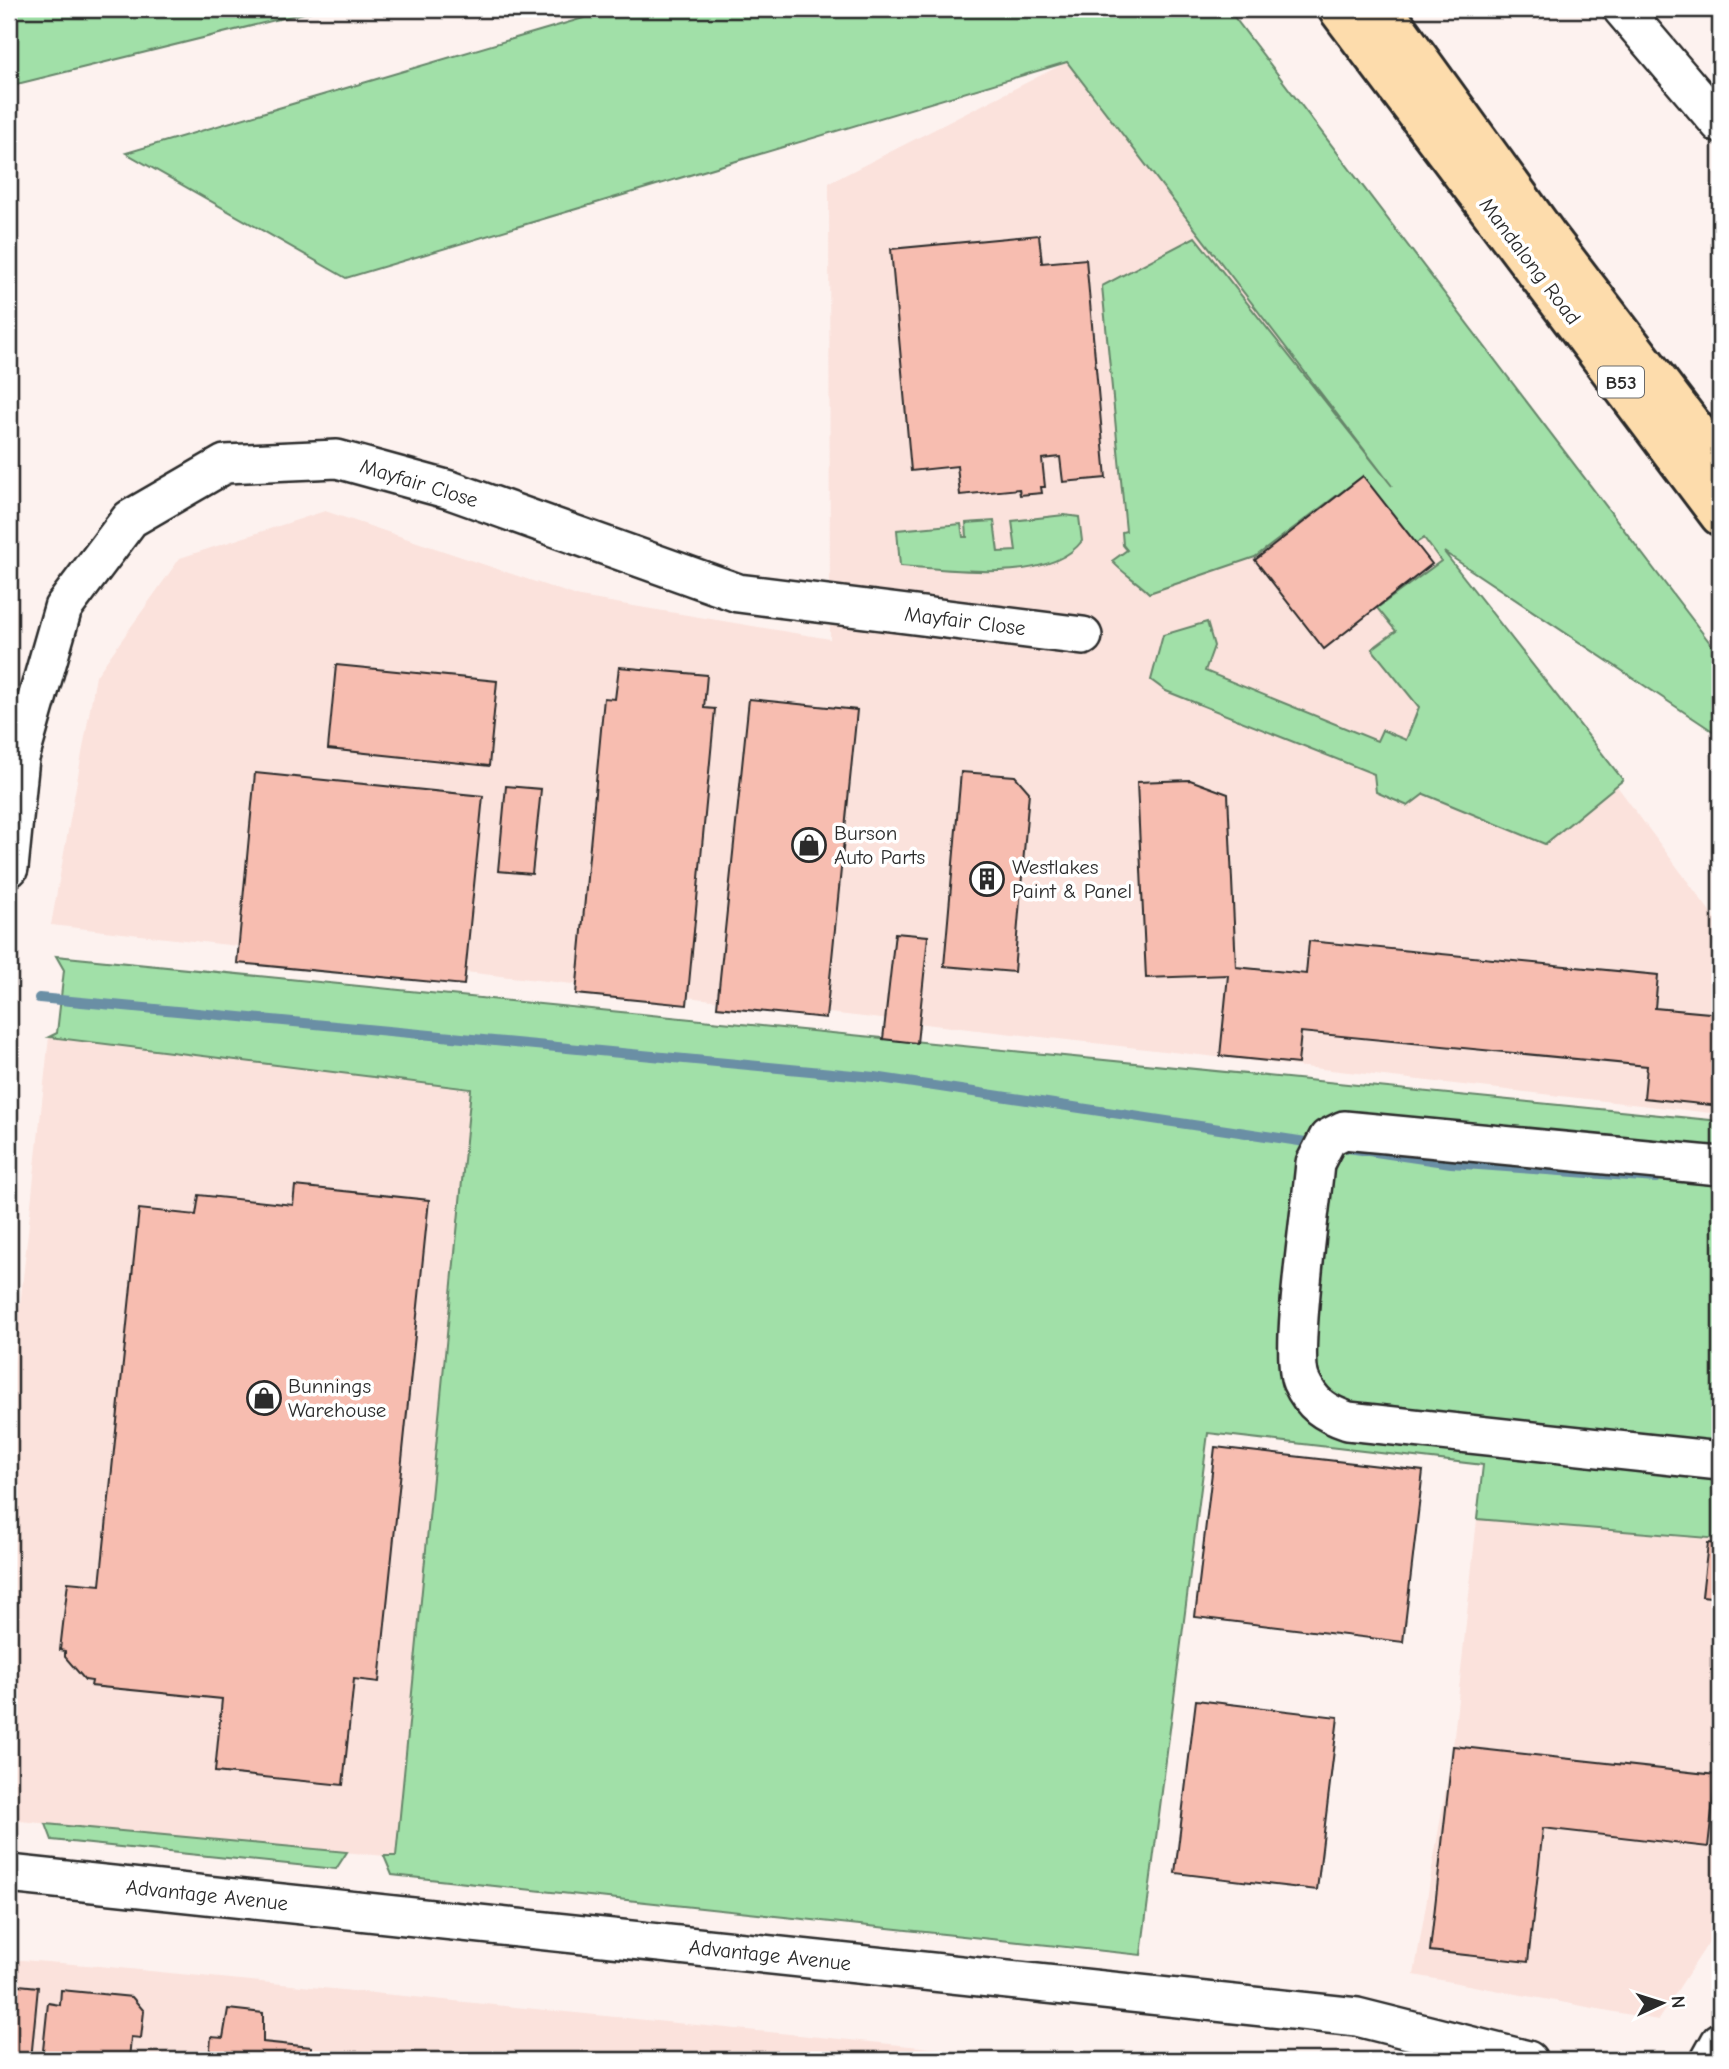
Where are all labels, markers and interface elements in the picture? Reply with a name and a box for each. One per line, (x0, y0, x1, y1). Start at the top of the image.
street label: Mandalong Road (1474, 193, 1586, 329)
road number: B53 (1598, 366, 1644, 398)
street label: Mayfair Close (357, 454, 481, 512)
street label: Mayfair Close (903, 602, 1027, 640)
place label: Burson Auto Parts (834, 821, 925, 869)
shop icon: Burson Auto Parts (790, 826, 828, 864)
place label: Westlakes Paint & Panel (1012, 855, 1132, 903)
building icon: Westlakes Paint & Panel (968, 860, 1006, 898)
place label: Bunnings Warehouse (288, 1374, 386, 1422)
shop icon: Bunnings Warehouse (245, 1379, 283, 1417)
street label: Advantage Avenue (125, 1875, 289, 1915)
street label: Advantage Avenue (688, 1935, 852, 1975)
north arrow (1628, 1968, 1698, 2038)
text: N (1667, 1995, 1689, 2009)

